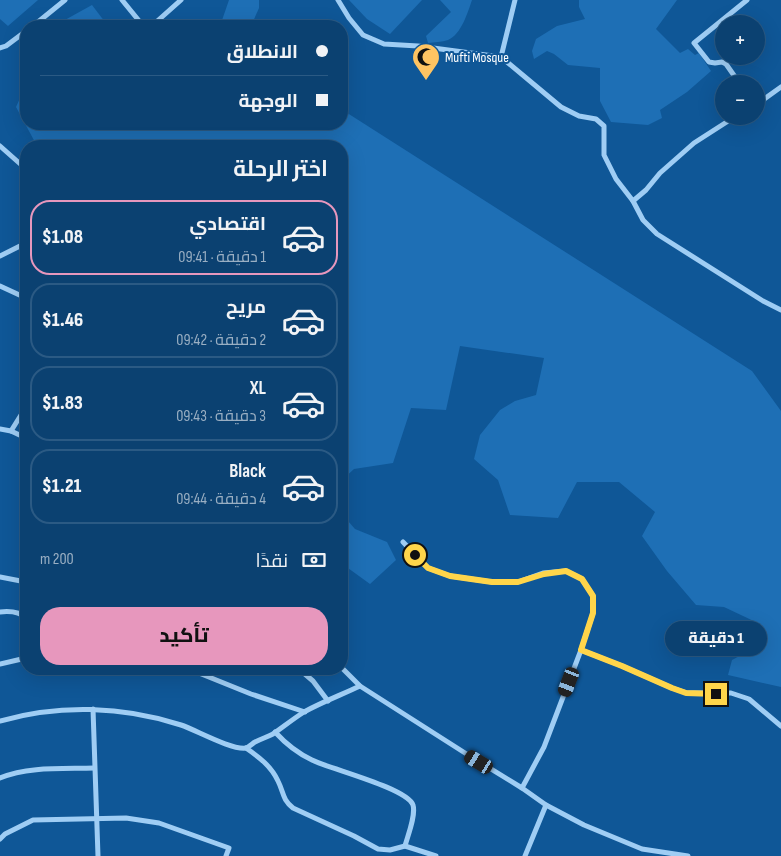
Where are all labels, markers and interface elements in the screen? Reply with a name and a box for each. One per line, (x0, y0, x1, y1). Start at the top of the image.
map controls (715, 15, 765, 125)
button: + (715, 15, 765, 65)
text: الانطلاق (227, 41, 298, 64)
mosque icon: Mufti Mosque (411, 42, 441, 81)
place label: Mufti Mosque (445, 49, 509, 66)
button: − (715, 75, 765, 125)
text: الوجهة (238, 90, 298, 113)
text: اختر الرحلة (233, 156, 328, 183)
text: اقتصادي (190, 213, 266, 236)
icon: car (281, 215, 326, 260)
text: $1.08 (42, 226, 83, 249)
text: 1 دقيقة · 09:41 (178, 248, 266, 267)
text: مريح (226, 296, 266, 319)
icon: car (281, 298, 326, 343)
text: $1.46 (42, 309, 83, 332)
text: 2 دقيقة · 09:42 (176, 331, 266, 350)
text: XL (250, 377, 266, 400)
icon: car (281, 381, 326, 426)
text: $1.83 (42, 392, 83, 415)
text: 3 دقيقة · 09:43 (176, 407, 266, 426)
text: Black (229, 460, 266, 483)
icon: car (281, 464, 326, 509)
text: $1.21 (42, 475, 81, 498)
text: 4 دقيقة · 09:44 (176, 490, 266, 509)
route start (404, 544, 426, 566)
icon: cash (300, 546, 328, 574)
text: 200 m (40, 550, 74, 569)
text: نقدًا (256, 550, 288, 573)
button: تأكيد (40, 607, 328, 665)
callout: 1 دقيقة (665, 622, 767, 656)
text: 1 دقيقة (688, 629, 744, 648)
car (556, 665, 581, 699)
route end (705, 683, 727, 705)
car (462, 748, 495, 776)

